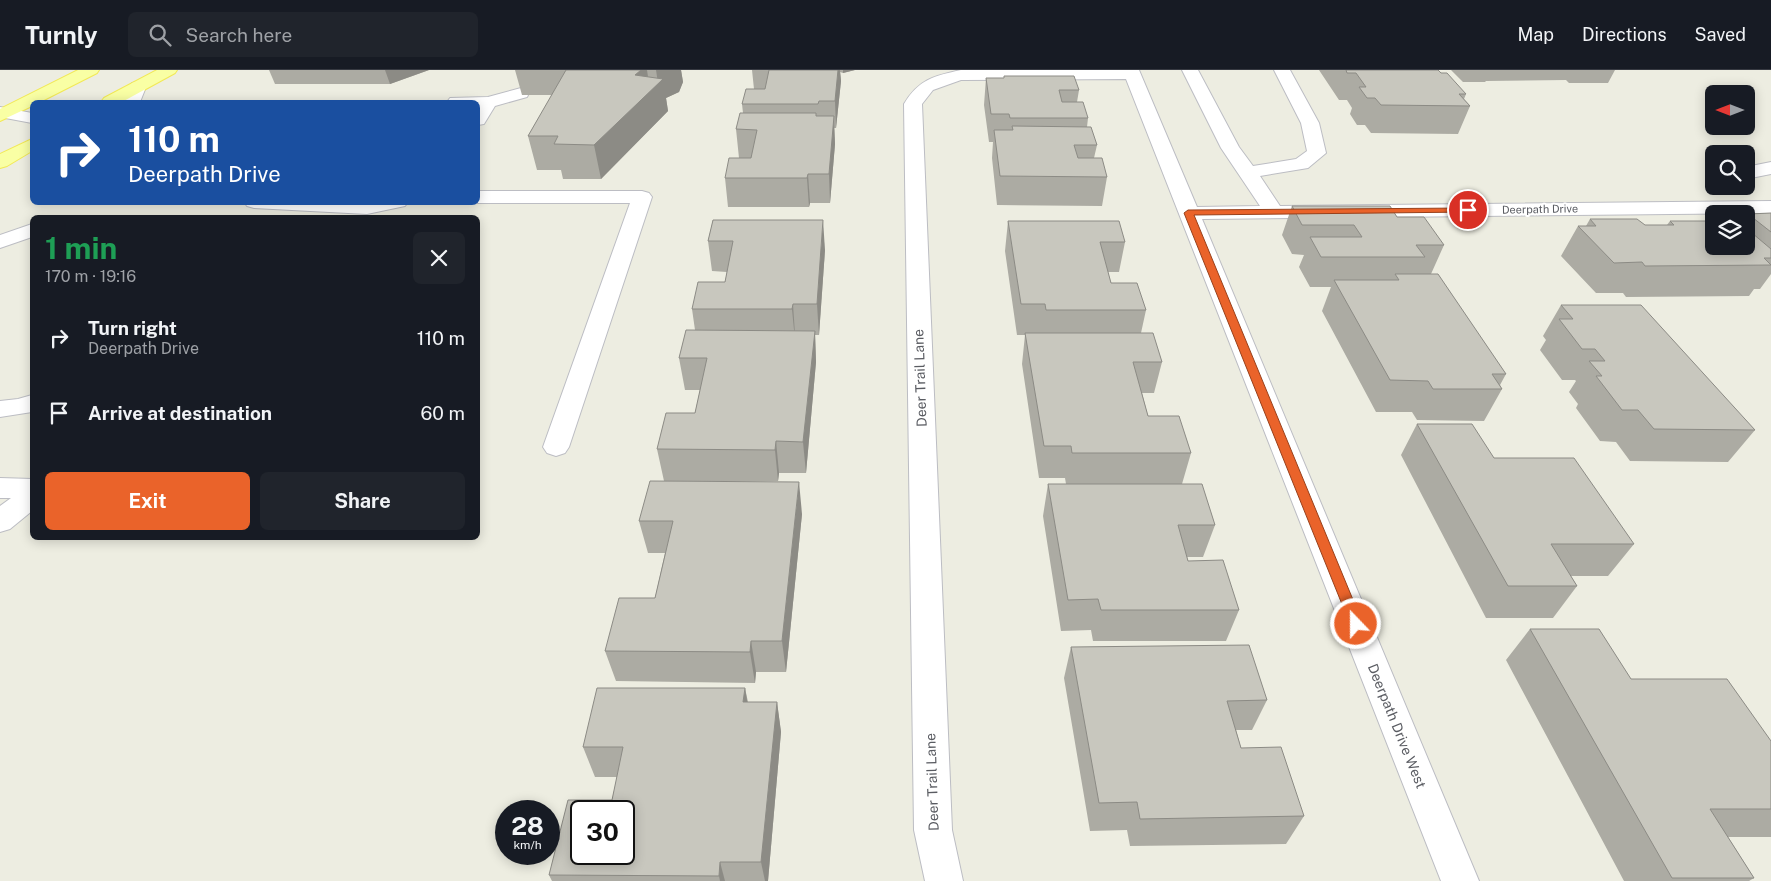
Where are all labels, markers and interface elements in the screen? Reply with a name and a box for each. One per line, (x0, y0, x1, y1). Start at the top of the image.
search box (128, 12, 478, 57)
text: Turnly (25, 21, 98, 49)
icon: search (146, 21, 174, 49)
text: Search here (186, 24, 292, 46)
text: Map (1517, 24, 1554, 45)
text: Directions (1582, 24, 1667, 45)
text: Saved (1695, 24, 1746, 45)
north arrow (1705, 85, 1755, 135)
map controls (1705, 85, 1755, 255)
text: 110 m (128, 119, 220, 160)
icon: right (45, 120, 110, 185)
button: search (1705, 145, 1755, 195)
text: Deerpath Drive (128, 161, 281, 187)
pin (1447, 189, 1489, 231)
icon: arrive (1454, 196, 1482, 224)
street label: Deerpath Drive (1502, 202, 1578, 216)
button: layers (1705, 205, 1755, 255)
text: 1 min (45, 230, 117, 266)
button: close (413, 232, 465, 284)
text: 170 m · 19:16 (45, 267, 136, 286)
text: Turn right (88, 317, 177, 339)
icon: right (45, 324, 73, 352)
text: 110 m (417, 327, 465, 349)
street label: Deer Trail Lane (910, 329, 930, 427)
text: Deerpath Drive (88, 339, 199, 358)
icon: arrive (45, 399, 73, 427)
text: Arrive at destination (88, 402, 272, 424)
text: 60 m (421, 402, 465, 424)
button: Exit (45, 472, 250, 530)
button: Share (260, 472, 465, 530)
position arrow (1329, 597, 1381, 649)
street label: Deerpath Drive West (1365, 661, 1429, 791)
street label: Deer Trail Lane (922, 733, 942, 831)
speed limit sign: 30 (570, 800, 635, 865)
text: 28 (511, 811, 544, 841)
text: km/h (513, 838, 542, 852)

